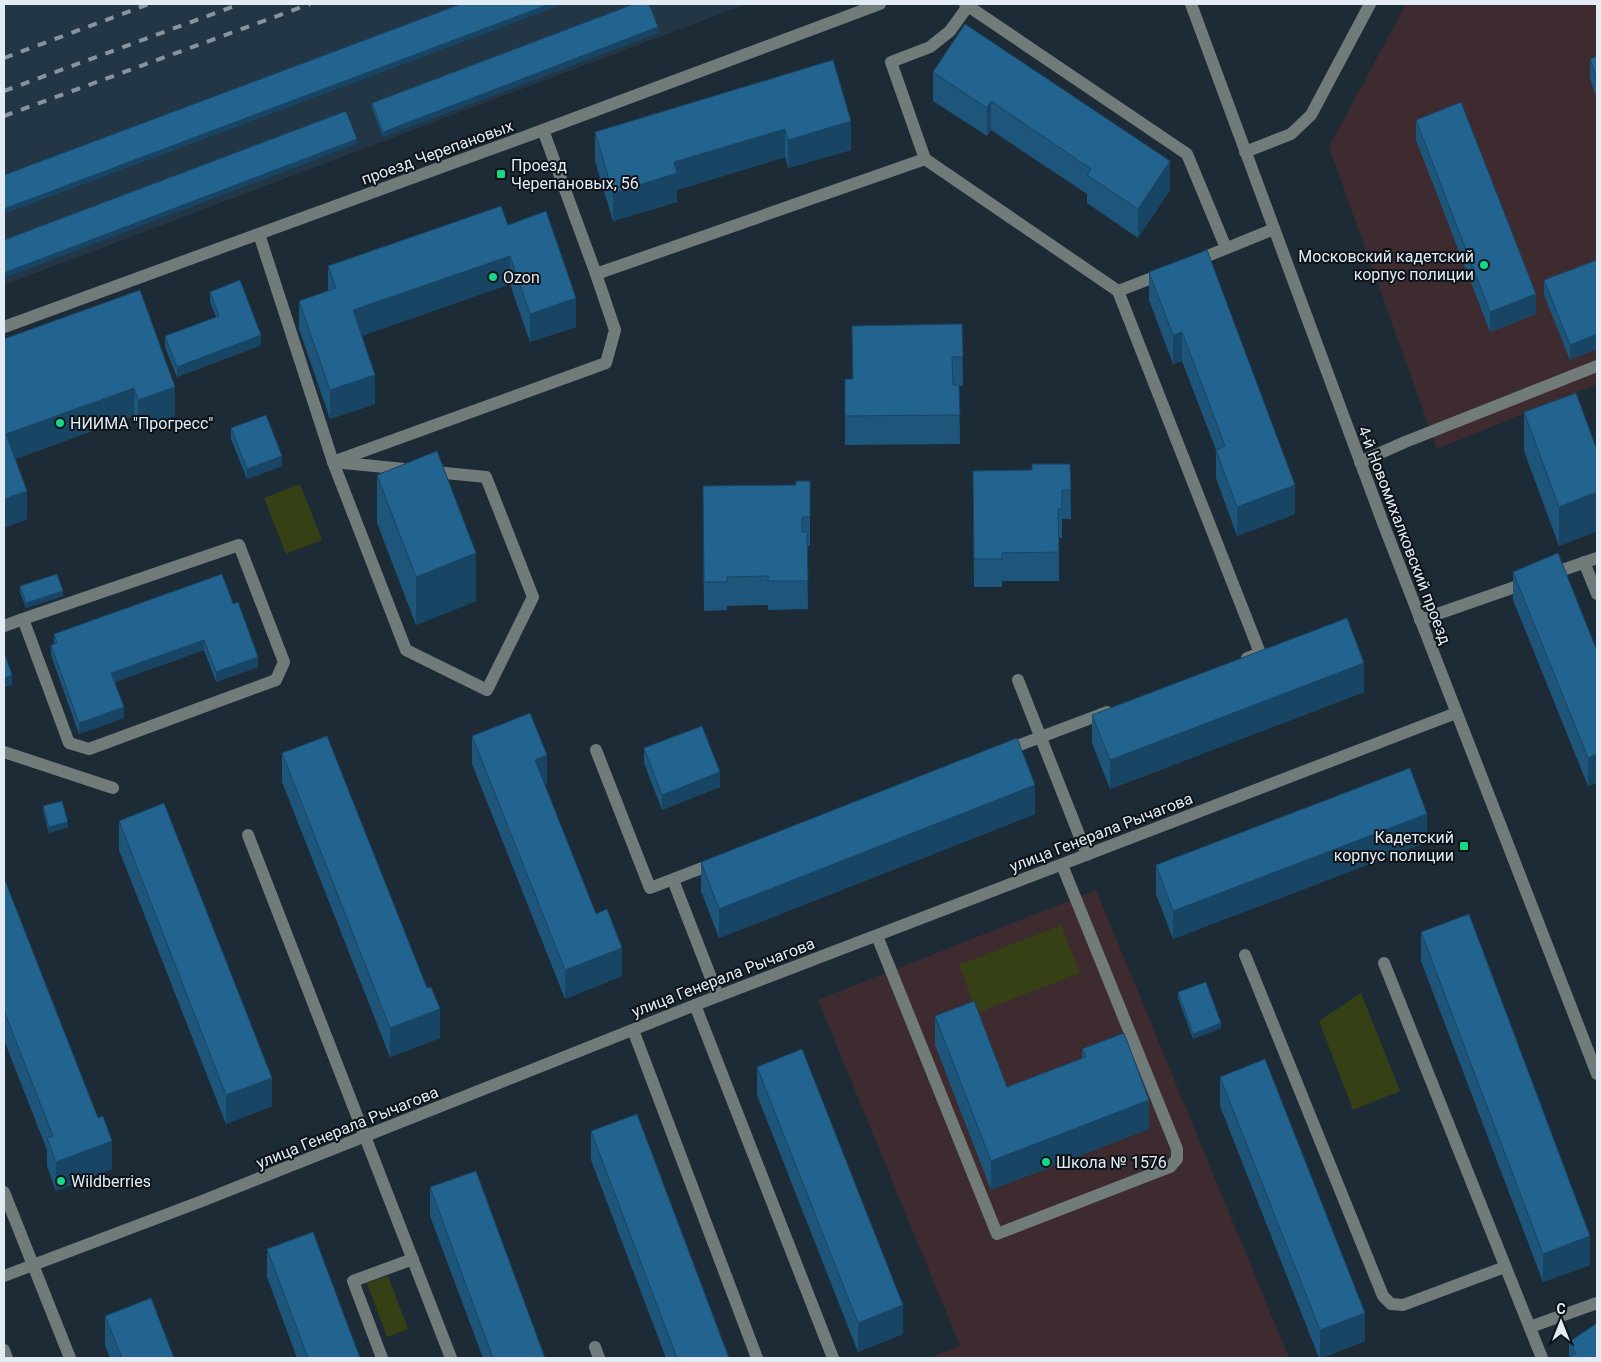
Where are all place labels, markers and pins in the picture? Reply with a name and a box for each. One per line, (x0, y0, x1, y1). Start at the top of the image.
place label: Проезд Черепановых, 56 (511, 156, 639, 193)
marker: Проезд Черепановых, 56 (495, 168, 507, 180)
place label: Московский кадетский корпус полиции (1298, 247, 1474, 284)
marker: Московский кадетский корпус полиции (1478, 259, 1490, 271)
place label: Ozon (503, 268, 540, 287)
marker: Ozon (487, 271, 499, 283)
place label: НИИМА "Прогресс" (70, 414, 213, 433)
marker: НИИМА "Прогресс" (54, 417, 66, 429)
place label: Кадетский корпус полиции (1334, 828, 1454, 865)
marker: Кадетский корпус полиции (1458, 840, 1470, 852)
place label: Школа № 1576 (1056, 1153, 1167, 1172)
marker: Школа № 1576 (1040, 1156, 1052, 1168)
place label: Wildberries (71, 1172, 151, 1191)
marker: Wildberries (55, 1175, 67, 1187)

